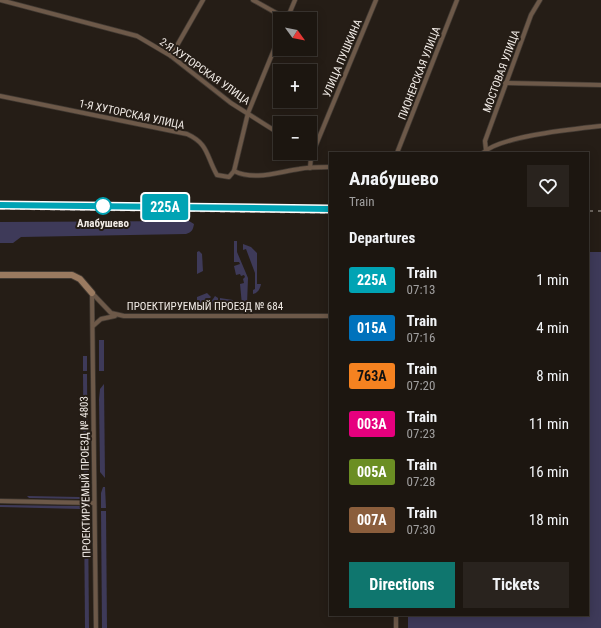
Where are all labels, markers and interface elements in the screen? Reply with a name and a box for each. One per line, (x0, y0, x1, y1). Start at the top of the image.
north arrow (273, 12, 317, 56)
map controls (273, 12, 317, 160)
street label: УЛИЦА ПУШКИНА (320, 17, 365, 99)
street label: ПИОНЕРСКАЯ УЛИЦА (396, 24, 443, 122)
street label: МОСТОВАЯ УЛИЦА (480, 27, 523, 114)
street label: 2-Я ХУТОРСКАЯ УЛИЦА (157, 35, 253, 108)
button: + (273, 64, 317, 108)
street label: 1-Я ХУТОРСКАЯ УЛИЦА (78, 97, 187, 132)
button: − (273, 116, 317, 160)
button: heart (527, 165, 569, 207)
text: Алабушево (349, 167, 439, 190)
line badge: 225А (137, 194, 193, 220)
text: Train (349, 194, 375, 209)
marker: Алабушево (94, 197, 112, 215)
text: 225А (150, 199, 180, 215)
place label: Алабушево (77, 217, 129, 230)
text: Departures (349, 229, 415, 247)
text: Train (407, 264, 437, 282)
text: 1 min (536, 271, 569, 289)
text: 225А (357, 272, 387, 288)
text: 07:13 (407, 282, 435, 297)
street label: ПРОЕКТИРУЕМЫЙ ПРОЕЗД № 684 (127, 300, 284, 313)
text: Train (407, 312, 437, 330)
text: 4 min (536, 319, 569, 337)
text: 015А (357, 320, 387, 336)
text: 07:16 (407, 330, 435, 345)
text: Train (407, 360, 437, 378)
text: 8 min (536, 367, 569, 385)
text: 763А (357, 368, 387, 384)
text: 07:20 (407, 378, 435, 393)
street label: ПРОЕКТИРУЕМЫЙ ПРОЕЗД № 4803 (78, 396, 93, 558)
text: Train (407, 408, 437, 426)
text: 11 min (529, 415, 569, 433)
text: 003А (357, 416, 387, 432)
text: 07:23 (407, 426, 435, 441)
text: Train (407, 456, 437, 474)
text: 16 min (529, 463, 569, 481)
text: 005А (357, 464, 387, 480)
text: 07:28 (407, 474, 435, 489)
text: Train (407, 504, 437, 522)
text: 18 min (529, 511, 569, 529)
text: 007А (357, 512, 387, 528)
text: 07:30 (407, 522, 435, 537)
button: Directions (349, 562, 455, 608)
button: Tickets (463, 562, 569, 608)

